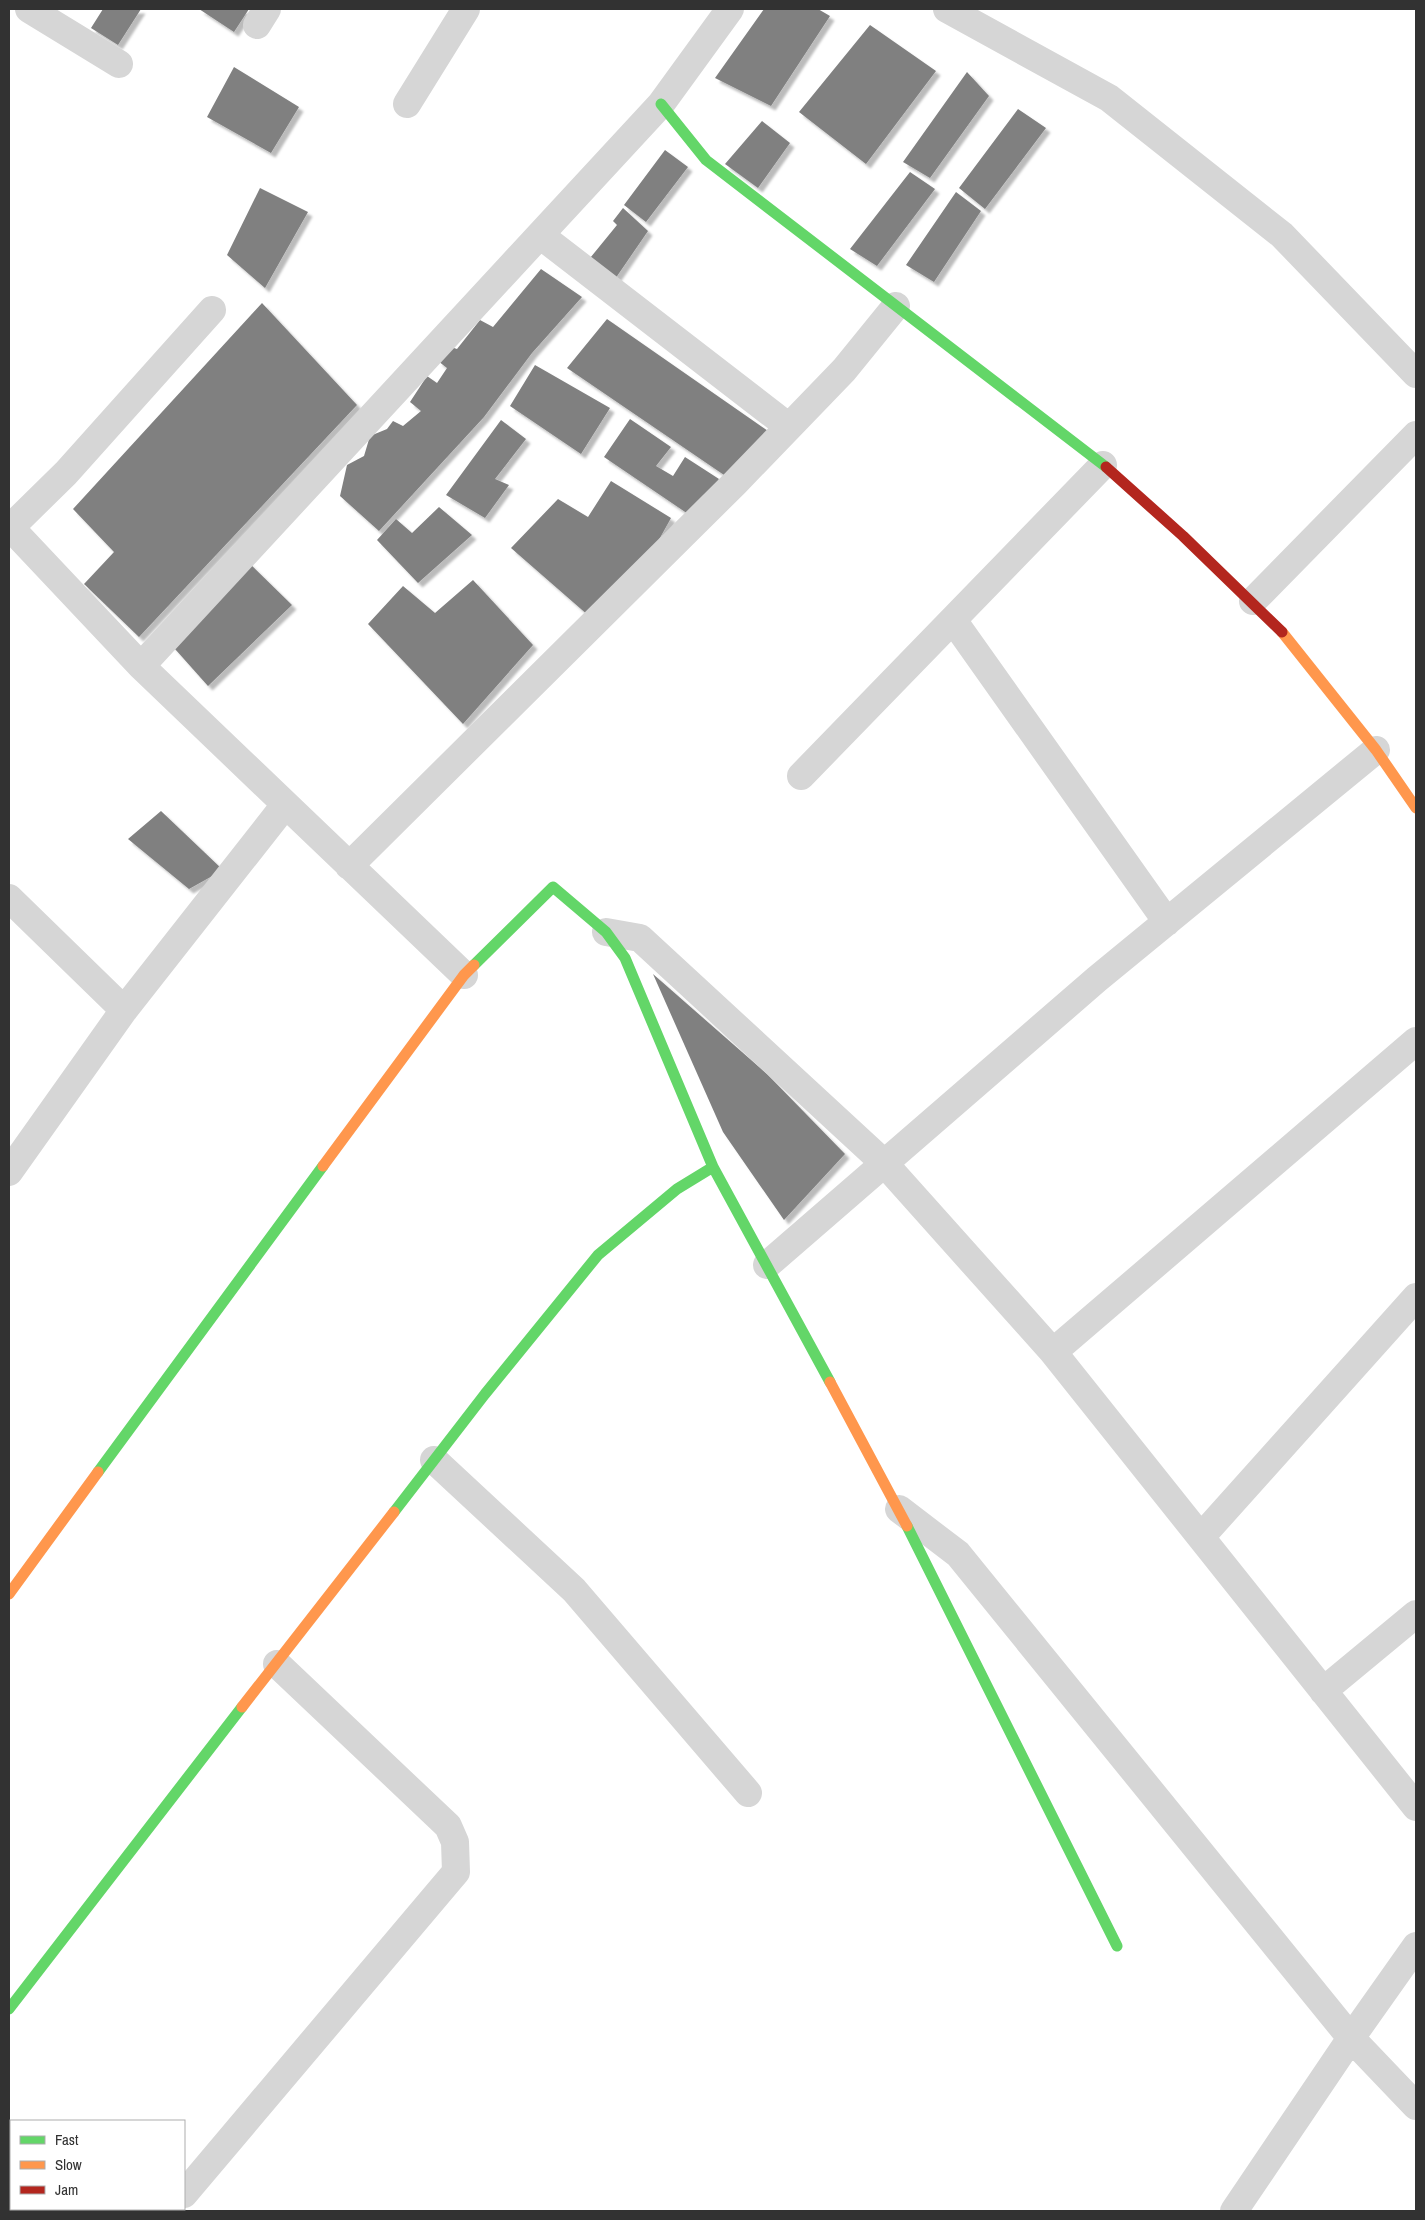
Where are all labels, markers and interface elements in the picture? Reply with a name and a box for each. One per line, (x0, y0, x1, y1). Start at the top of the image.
legend (10, 2120, 185, 2210)
text: Fast (55, 2129, 79, 2150)
text: Slow (55, 2154, 82, 2175)
text: Jam (55, 2179, 78, 2200)

